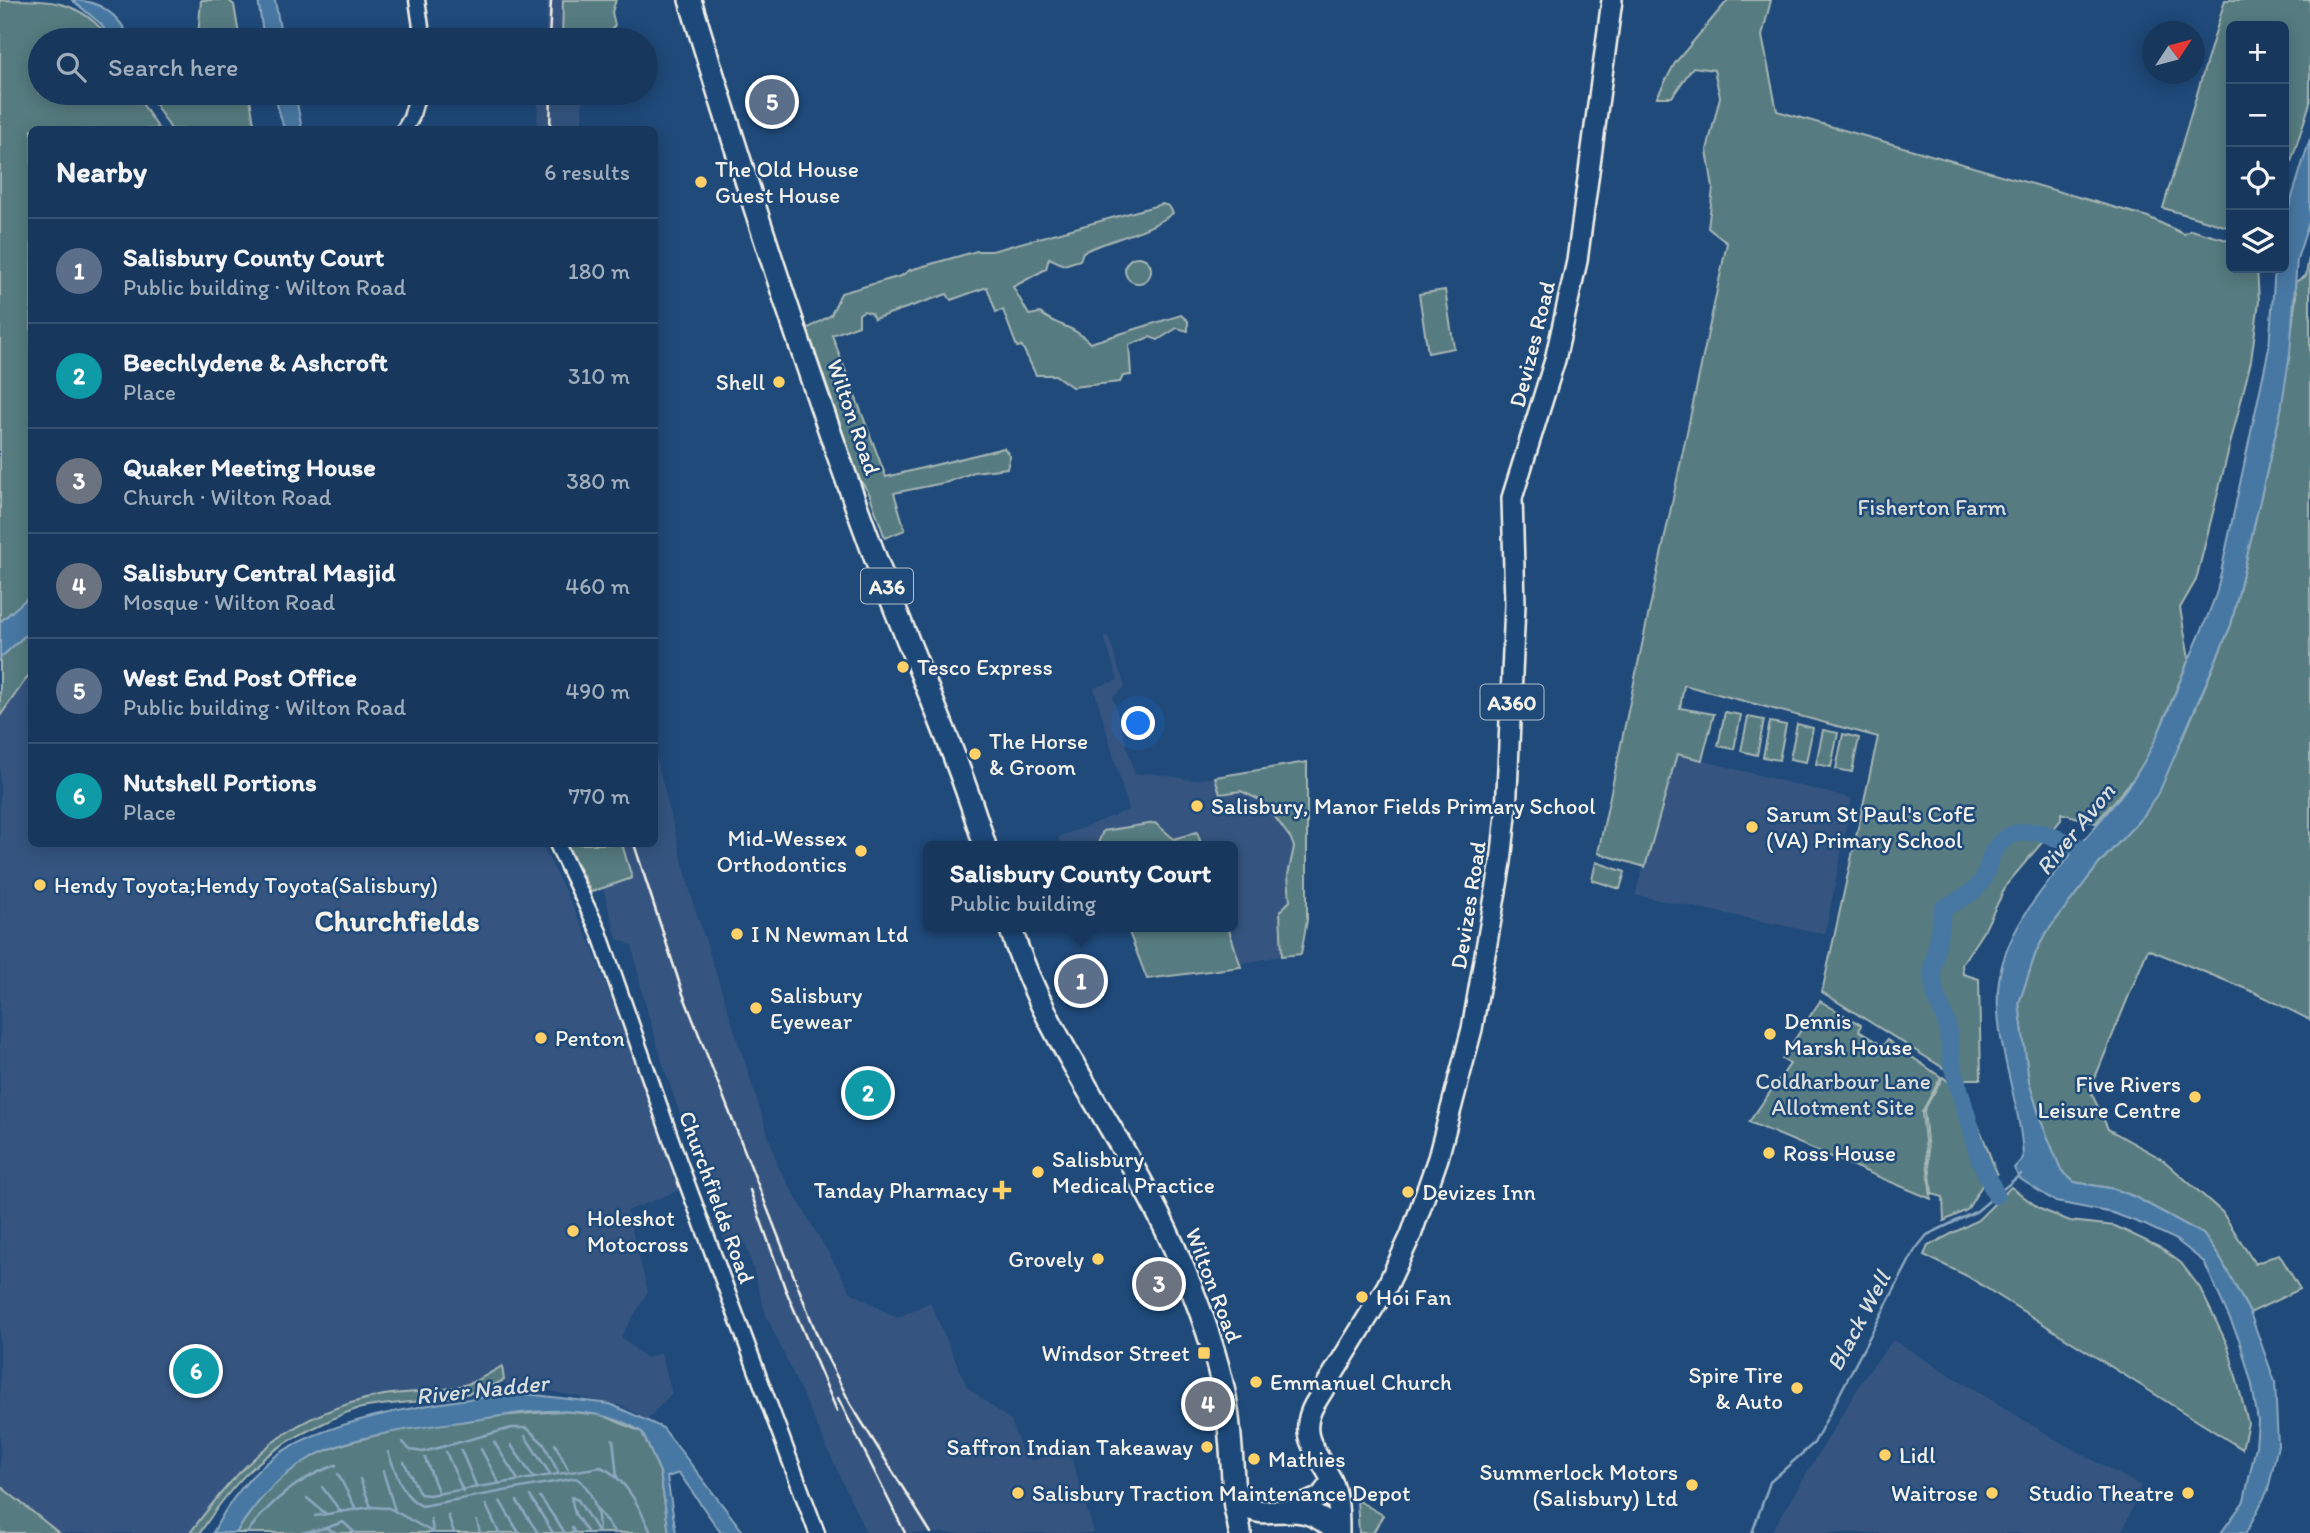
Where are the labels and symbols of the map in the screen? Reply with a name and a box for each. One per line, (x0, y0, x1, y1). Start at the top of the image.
north arrow (2142, 21, 2205, 84)
pin: 5 (749, 76, 795, 128)
place label: The Old House Guest House (715, 155, 859, 209)
marker: The Old House Guest House (693, 174, 709, 190)
street label: Devizes Road (1503, 278, 1561, 410)
street label: Wilton Road (821, 355, 887, 479)
place label: Shell (716, 368, 765, 396)
marker: Shell (771, 374, 787, 390)
park label: Fisherton Farm (1858, 493, 2006, 521)
road number: A36 (861, 568, 913, 604)
place label: Tesco Express (917, 653, 1053, 681)
marker: Tesco Express (895, 659, 911, 675)
road number: A360 (1480, 684, 1544, 720)
your location (1121, 706, 1155, 740)
place label: The Horse & Groom (989, 727, 1088, 781)
marker: The Horse & Groom (967, 746, 983, 762)
water label: River Avon (2029, 777, 2121, 881)
place label: Salisbury, Manor Fields Primary School (1211, 792, 1596, 820)
marker: Salisbury, Manor Fields Primary School (1189, 798, 1205, 814)
place label: Sarum St Paul's CofE (VA) Primary School (1766, 800, 1975, 854)
marker: Sarum St Paul's CofE (VA) Primary School (1744, 819, 1760, 835)
place label: Mid-Wessex Orthodontics (716, 824, 848, 878)
street label: Devizes Road (1444, 839, 1492, 971)
marker: Mid-Wessex Orthodontics (853, 843, 869, 859)
place label: Hendy Toyota;Hendy Toyota(Salisbury) (54, 871, 438, 899)
marker: Hendy Toyota;Hendy Toyota(Salisbury) (32, 877, 48, 893)
district label: Churchfields (315, 902, 480, 939)
place label: I N Newman Ltd (751, 920, 908, 948)
marker: I N Newman Ltd (729, 926, 745, 942)
pin: 1 (1058, 955, 1104, 1007)
place label: Salisbury Eyewear (770, 981, 862, 1035)
marker: Salisbury Eyewear (748, 1000, 764, 1016)
place label: Dennis Marsh House (1784, 1007, 1912, 1061)
place label: Penton (555, 1024, 625, 1052)
marker: Dennis Marsh House (1762, 1026, 1778, 1042)
marker: Penton (533, 1030, 549, 1046)
pin: 2 (845, 1067, 891, 1119)
park label: Coldharbour Lane Allotment Site (1755, 1067, 1931, 1121)
place label: Five Rivers Leisure Centre (2038, 1070, 2181, 1124)
marker: Five Rivers Leisure Centre (2187, 1089, 2203, 1105)
street label: Churchfields Road (673, 1107, 761, 1287)
place label: Ross House (1783, 1139, 1896, 1167)
place label: Salisbury Medical Practice (1052, 1145, 1215, 1199)
marker: Ross House (1761, 1145, 1777, 1161)
marker: Salisbury Medical Practice (1030, 1164, 1046, 1180)
place label: Tanday Pharmacy (814, 1176, 988, 1204)
place label: Devizes Inn (1422, 1178, 1536, 1206)
marker: Tanday Pharmacy (994, 1182, 1010, 1198)
marker: Devizes Inn (1400, 1184, 1416, 1200)
place label: Holeshot Motocross (587, 1204, 689, 1258)
marker: Holeshot Motocross (565, 1223, 581, 1239)
street label: Wilton Road (1179, 1224, 1249, 1347)
place label: Grovely (1008, 1245, 1084, 1273)
marker: Grovely (1090, 1251, 1106, 1267)
pin: 3 (1136, 1258, 1182, 1310)
water label: Black Well (1820, 1264, 1897, 1376)
place label: Hoi Fan (1376, 1283, 1452, 1311)
marker: Hoi Fan (1354, 1289, 1370, 1305)
place label: Windsor Street (1041, 1339, 1190, 1367)
pin: 6 (173, 1345, 219, 1397)
marker: Windsor Street (1196, 1345, 1212, 1361)
place label: Spire Tire & Auto (1688, 1361, 1783, 1415)
water label: River Nadder (414, 1367, 553, 1410)
place label: Emmanuel Church (1270, 1368, 1452, 1396)
marker: Emmanuel Church (1248, 1374, 1264, 1390)
pin: 4 (1185, 1378, 1231, 1430)
marker: Spire Tire & Auto (1789, 1380, 1805, 1396)
place label: Saffron Indian Takeaway (947, 1433, 1193, 1461)
marker: Saffron Indian Takeaway (1199, 1439, 1215, 1455)
place label: Lidl (1899, 1441, 1936, 1469)
place label: Mathies (1268, 1445, 1346, 1473)
marker: Lidl (1877, 1447, 1893, 1463)
marker: Mathies (1246, 1451, 1262, 1467)
place label: Summerlock Motors (Salisbury) Ltd (1480, 1458, 1678, 1512)
marker: Summerlock Motors (Salisbury) Ltd (1684, 1477, 1700, 1493)
place label: Salisbury Traction Maintenance Depot (1032, 1479, 1411, 1507)
place label: Waitrose (1891, 1479, 1978, 1507)
place label: Studio Theatre (2029, 1479, 2174, 1507)
marker: Salisbury Traction Maintenance Depot (1010, 1485, 1026, 1501)
marker: Waitrose (1984, 1485, 2000, 1501)
marker: Studio Theatre (2180, 1485, 2196, 1501)

